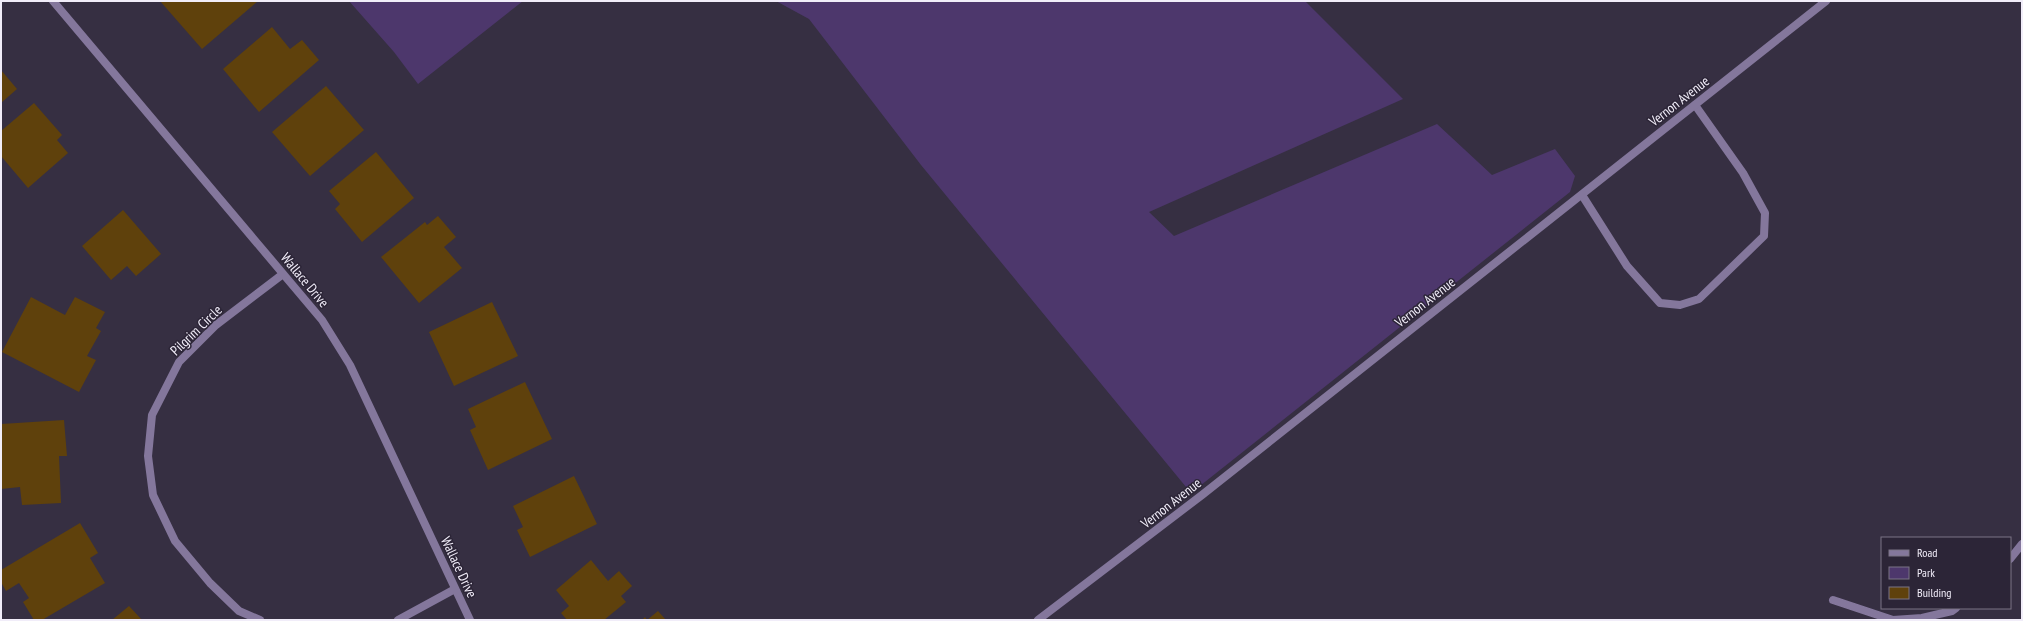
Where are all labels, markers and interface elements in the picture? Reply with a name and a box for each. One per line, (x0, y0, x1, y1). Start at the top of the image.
street label: Vernon Avenue (1644, 72, 1713, 131)
street label: Wallace Drive (277, 249, 333, 311)
street label: Vernon Avenue (1390, 273, 1459, 332)
street label: Pilgrim Circle (166, 301, 226, 359)
street label: Vernon Avenue (1136, 474, 1205, 533)
street label: Wallace Drive (437, 533, 481, 601)
legend (1881, 537, 2011, 609)
text: Road (1917, 545, 1937, 560)
text: Park (1917, 565, 1935, 580)
text: Building (1917, 585, 1952, 600)

